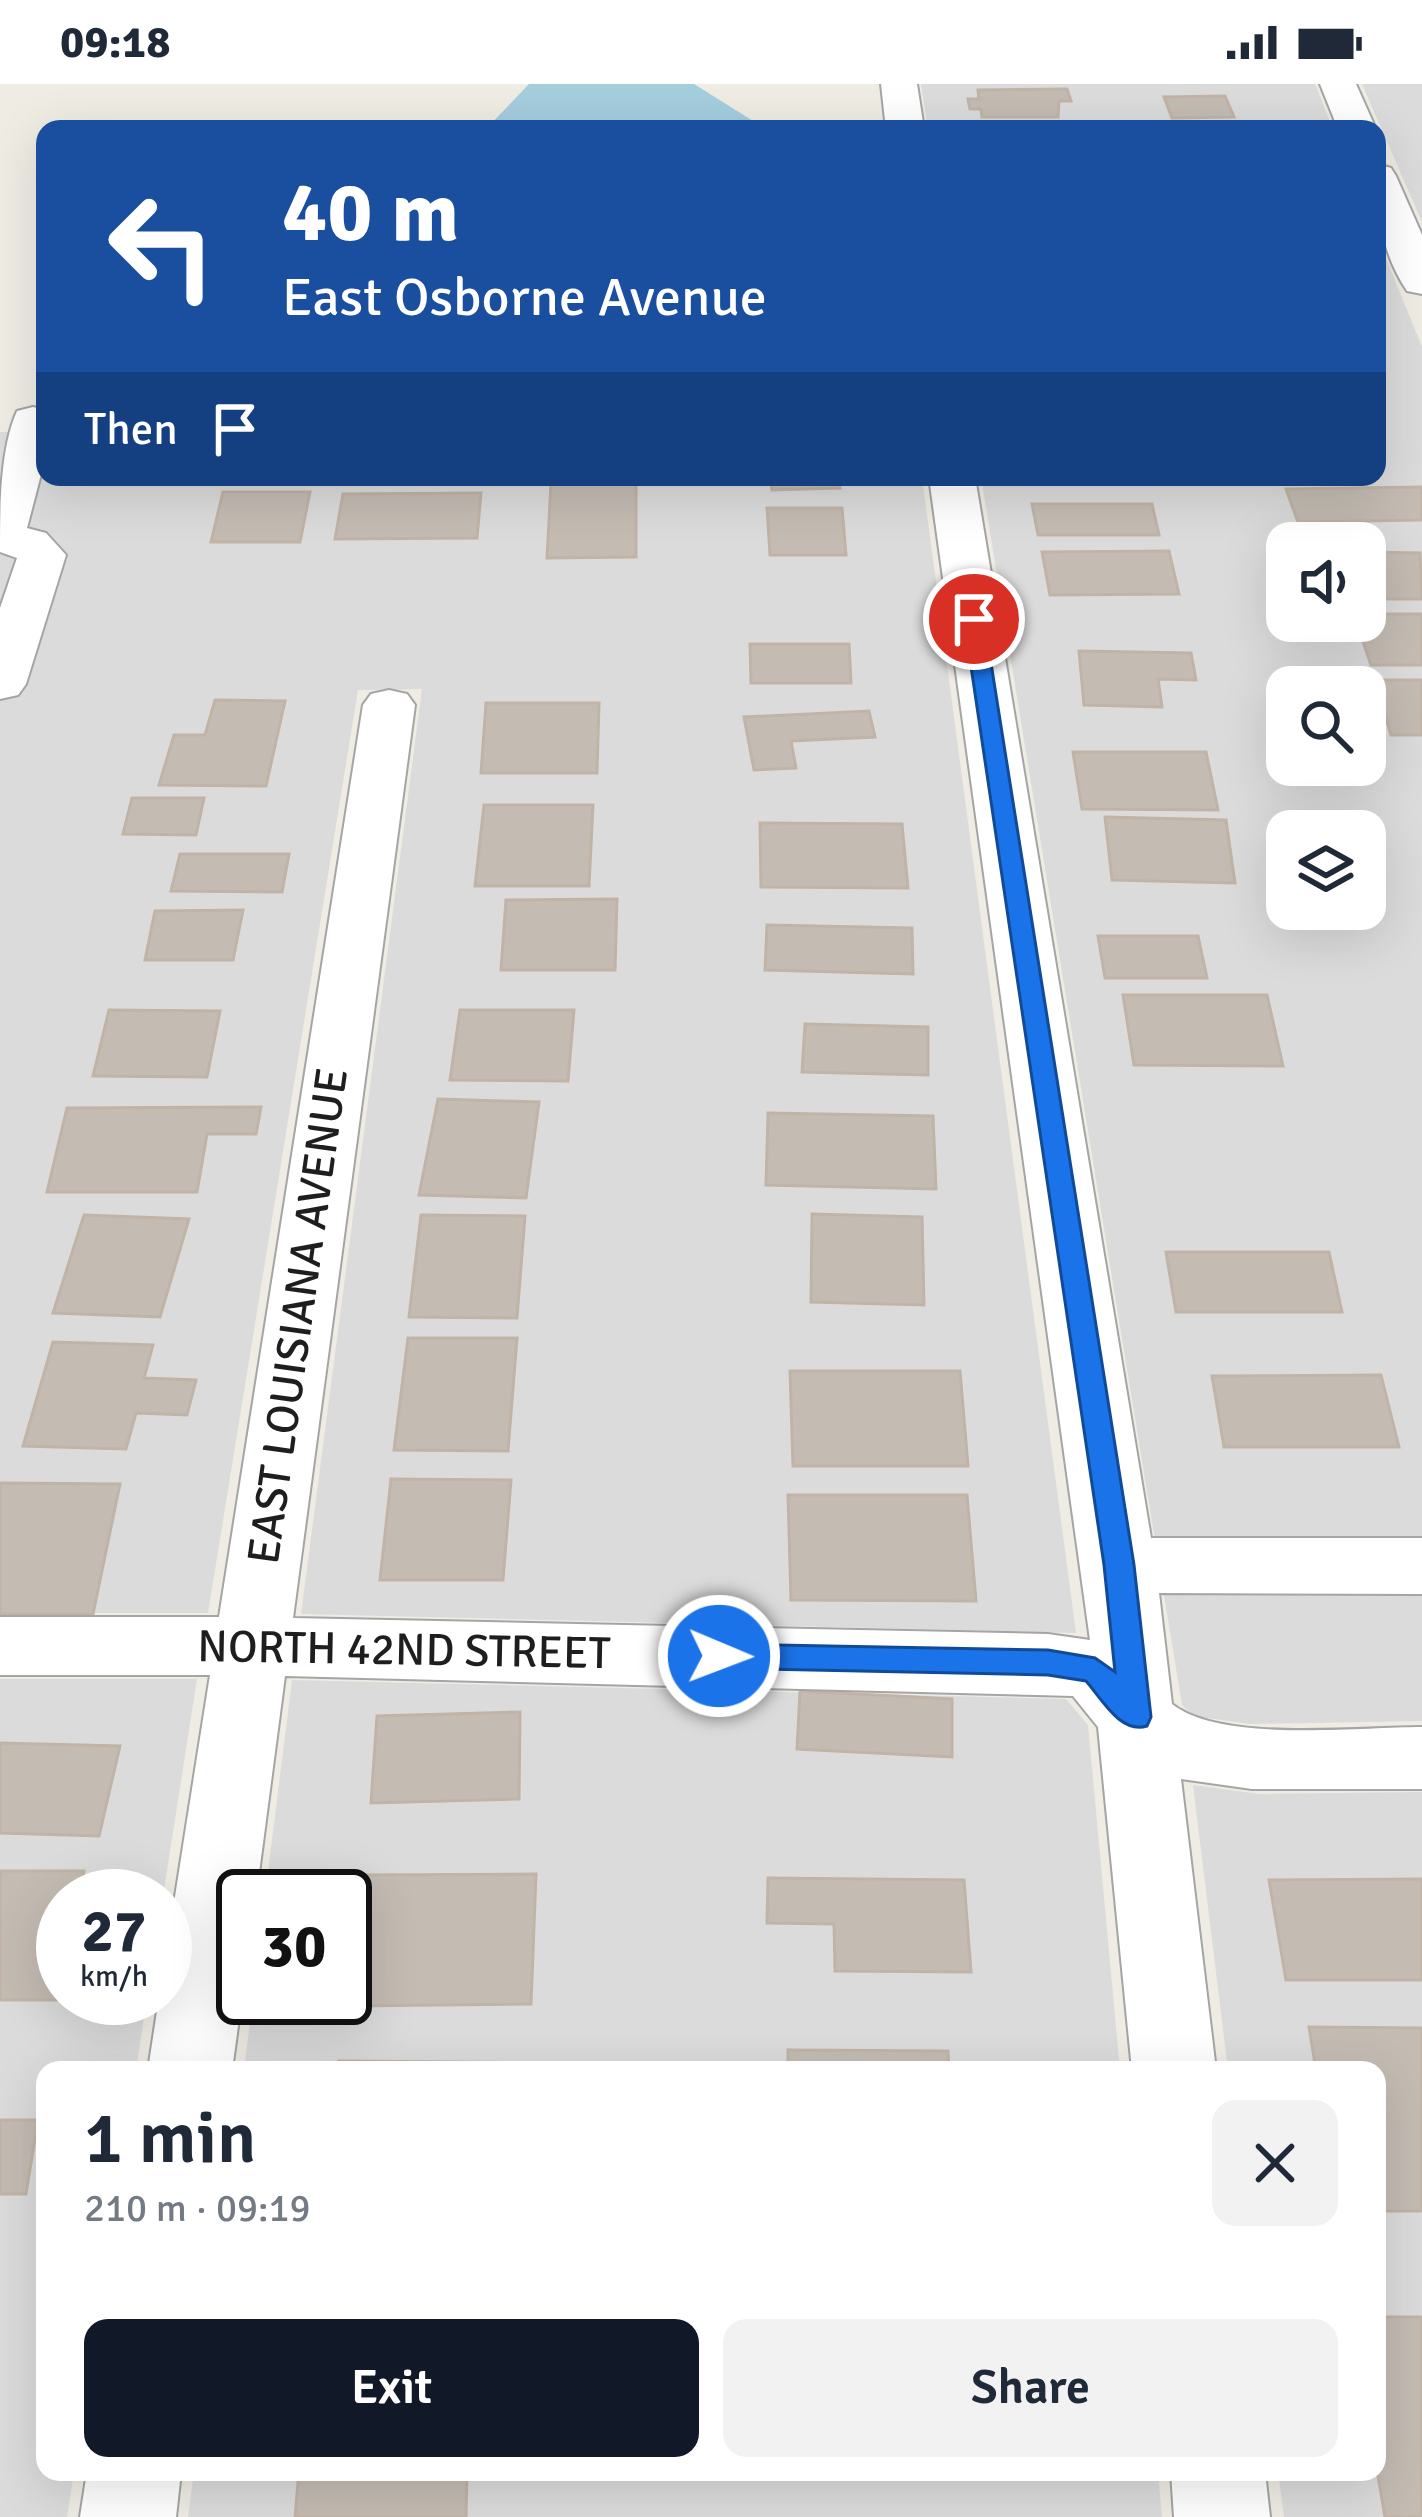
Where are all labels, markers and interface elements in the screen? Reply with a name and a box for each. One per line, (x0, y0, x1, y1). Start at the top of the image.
text: 09:18 (60, 15, 170, 70)
text: 40 m (282, 161, 459, 265)
icon: left (84, 168, 240, 324)
text: East Osborne Avenue (282, 264, 767, 331)
icon: arrive (202, 396, 268, 462)
text: Then (84, 402, 178, 457)
map controls (1266, 522, 1386, 930)
button: sound (1266, 522, 1386, 642)
pin (923, 568, 1025, 670)
icon: arrive (941, 586, 1007, 652)
button: search (1266, 666, 1386, 786)
button: layers (1266, 810, 1386, 930)
street label: EAST LOUISIANA AVENUE (236, 1064, 360, 1568)
position arrow (656, 1593, 782, 1719)
street label: NORTH 42ND STREET (197, 1619, 611, 1681)
speed limit sign: 30 (216, 1869, 372, 2025)
text: 27 (82, 1895, 146, 1969)
text: km/h (80, 1958, 148, 1995)
text: 1 min (84, 2094, 256, 2183)
button: close (1212, 2100, 1338, 2226)
text: 210 m · 09:19 (84, 2184, 311, 2232)
button: Exit (84, 2319, 699, 2457)
button: Share (723, 2319, 1338, 2457)

